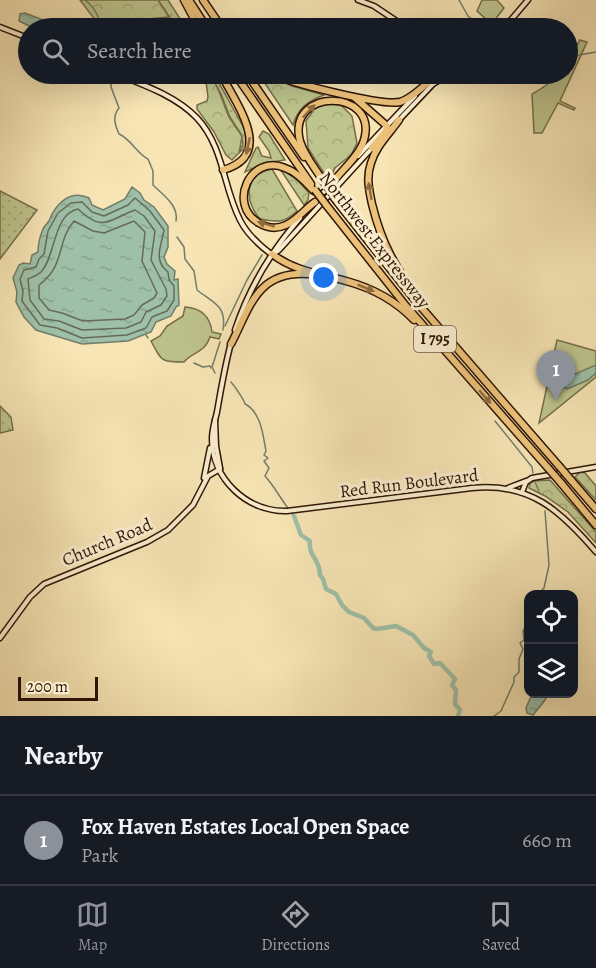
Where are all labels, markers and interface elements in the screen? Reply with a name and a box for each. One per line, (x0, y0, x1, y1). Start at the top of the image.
search box (18, 18, 578, 84)
icon: search (39, 35, 72, 68)
text: Search here (87, 36, 192, 66)
one-way arrow (302, 103, 316, 118)
one-way arrow (243, 137, 252, 156)
street label: Northwest Expressway (314, 167, 437, 314)
one-way arrow (365, 182, 374, 201)
one-way arrow (256, 219, 274, 228)
your location (309, 263, 338, 292)
one-way arrow (357, 284, 375, 293)
road number: I 795 (414, 326, 456, 352)
pin: 1 (536, 350, 576, 400)
one-way arrow (478, 389, 491, 405)
street label: Red Run Boulevard (338, 463, 480, 503)
street label: Church Road (58, 512, 156, 572)
map controls (524, 590, 578, 698)
button: locate (524, 590, 578, 644)
button: layers (524, 644, 578, 698)
scale bar (18, 674, 98, 702)
text: 200 m (27, 676, 68, 698)
text: Nearby (24, 738, 103, 773)
text: Fox Haven Estates Local Open Space (81, 812, 410, 842)
text: 1 (40, 827, 47, 854)
text: 660 m (522, 827, 572, 854)
text: Park (81, 842, 119, 869)
tab: Map (76, 898, 109, 956)
tab: Directions (261, 898, 330, 956)
tab: Saved (482, 898, 520, 956)

